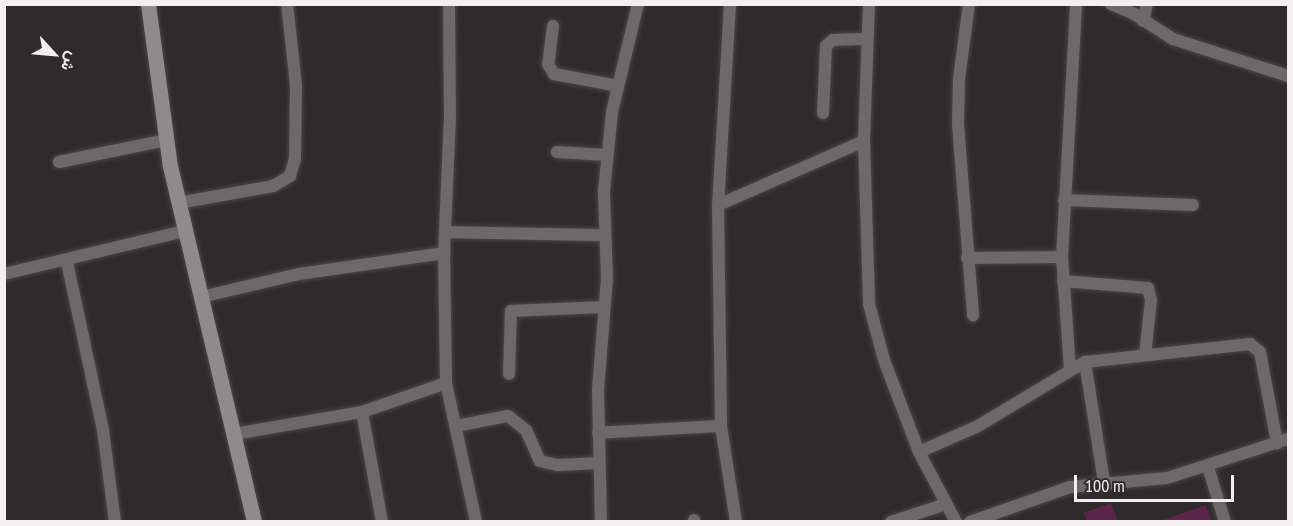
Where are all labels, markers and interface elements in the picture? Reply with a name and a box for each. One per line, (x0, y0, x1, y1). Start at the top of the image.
north arrow (24, 24, 84, 84)
text: ش (57, 49, 83, 75)
scale bar (1077, 463, 1238, 501)
text: 100 m (1085, 474, 1125, 497)

